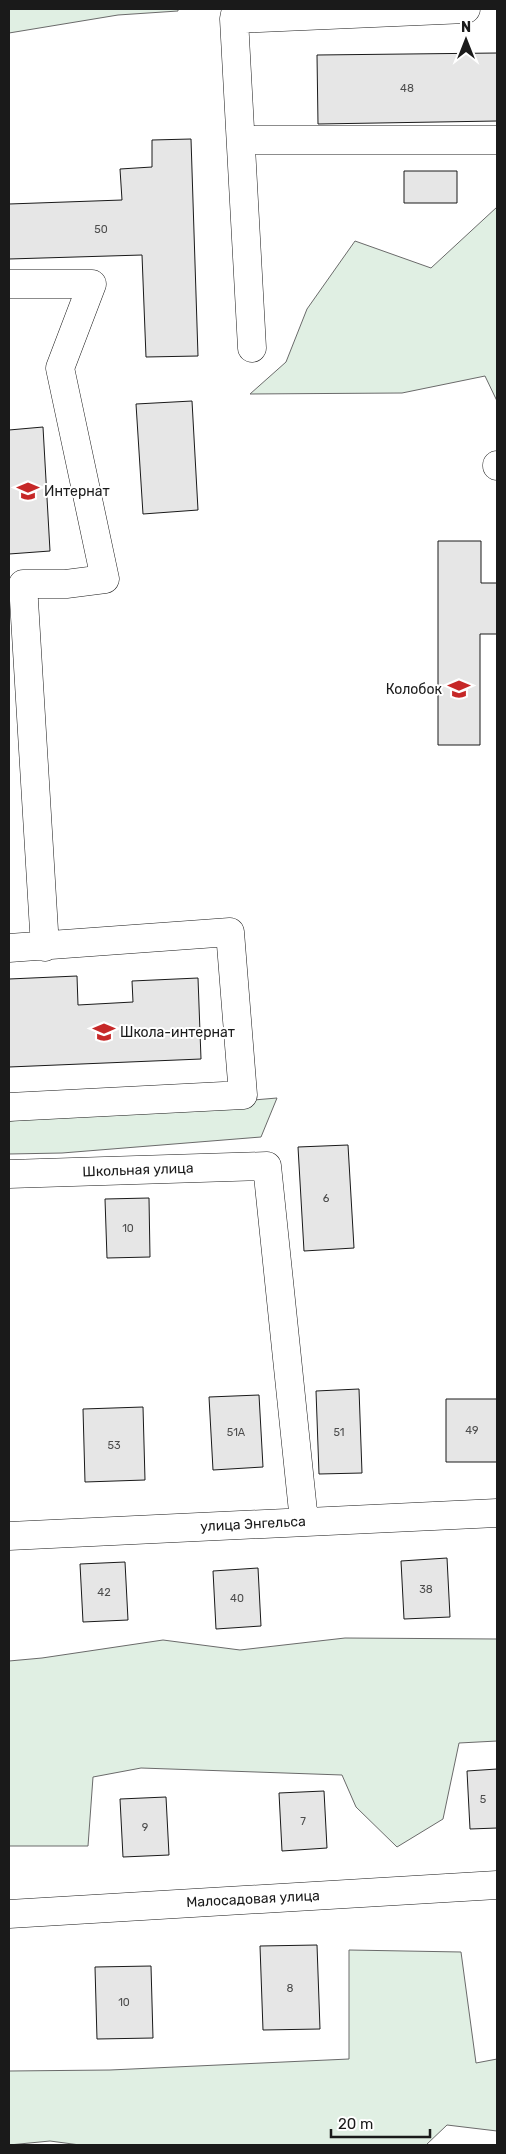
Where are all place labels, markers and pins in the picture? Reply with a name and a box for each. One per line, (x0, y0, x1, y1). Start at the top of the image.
school or university icon: Интернат (15, 478, 41, 504)
place label: Интернат (44, 483, 110, 500)
school or university icon: Колобок (446, 676, 472, 702)
place label: Колобок (386, 681, 442, 698)
school or university icon: Школа-интернат (91, 1019, 117, 1045)
place label: Школа-интернат (120, 1024, 235, 1041)

